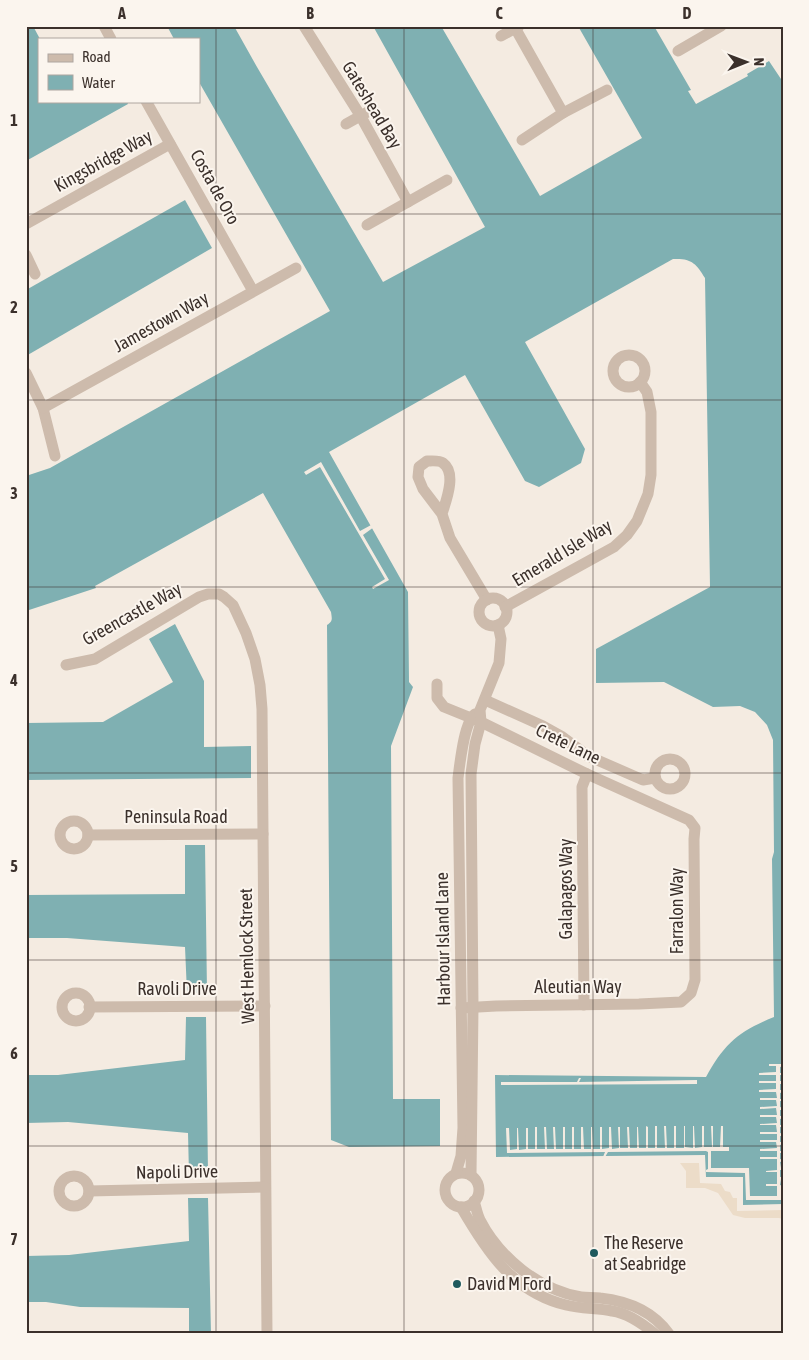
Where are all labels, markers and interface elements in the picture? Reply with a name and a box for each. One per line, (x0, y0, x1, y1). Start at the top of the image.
text: A (117, 4, 126, 22)
text: B (306, 4, 314, 22)
text: C (495, 4, 503, 22)
text: D (683, 4, 692, 22)
legend (38, 38, 200, 102)
north arrow (722, 38, 772, 88)
text: Road (82, 48, 111, 65)
street label: Gateshead Bay (338, 57, 407, 152)
text: N (751, 58, 767, 66)
text: Water (82, 74, 115, 91)
text: 1 (10, 111, 18, 129)
street label: Kingsbridge Way (50, 125, 155, 196)
street label: Costa de Oro (186, 146, 245, 228)
street label: Jamestown Way (110, 287, 212, 356)
text: 2 (10, 298, 18, 316)
text: 3 (10, 484, 18, 502)
street label: Emerald Isle Way (508, 515, 615, 590)
street label: Greencastle Way (79, 578, 185, 649)
text: 4 (9, 671, 18, 689)
street label: Crete Lane (532, 719, 604, 768)
street label: Peninsula Road (124, 806, 228, 827)
street label: Galapagos Way (555, 839, 576, 939)
text: 5 (10, 857, 18, 875)
street label: Farralon Way (666, 868, 687, 954)
street label: Harbour Island Lane (431, 872, 454, 1006)
street label: West Hemlock Street (235, 888, 258, 1024)
street label: Aleutian Way (534, 976, 622, 997)
street label: Ravoli Drive (137, 978, 217, 999)
text: 6 (10, 1044, 18, 1062)
street label: Napoli Drive (136, 1160, 218, 1183)
text: 7 (10, 1230, 18, 1248)
place label: The Reserve at Seabridge (604, 1232, 686, 1274)
marker: The Reserve at Seabridge (588, 1247, 600, 1259)
place label: David M Ford (467, 1273, 552, 1294)
marker: David M Ford (451, 1278, 463, 1290)

